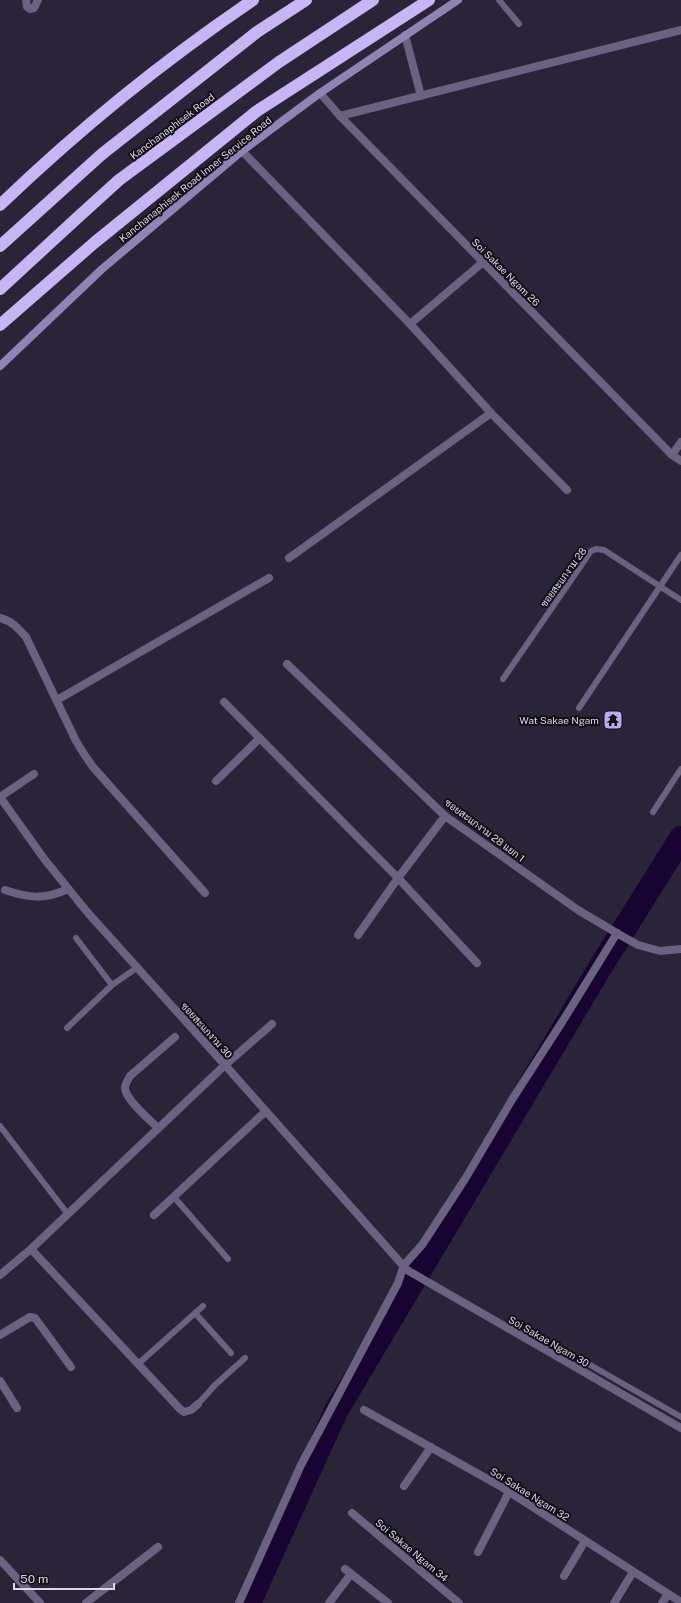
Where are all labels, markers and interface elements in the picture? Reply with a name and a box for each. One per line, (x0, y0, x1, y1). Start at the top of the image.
street label: Kanchanaphisek Road (127, 90, 217, 162)
street label: Kanchanaphisek Road Inner Service Road (116, 114, 274, 244)
street label: Soi Sakae Ngam 26 (470, 236, 542, 308)
street label: ซอยสะแกงาม 28 (537, 545, 589, 609)
temple icon: Wat Sakae Ngam (602, 709, 624, 731)
place label: Wat Sakae Ngam (519, 714, 599, 726)
street label: ซอยสะแกงาม 28 แยก 1 (443, 796, 527, 864)
street label: ซอยสะแกงาม 30 (179, 1000, 235, 1060)
street label: Soi Sakae Ngam 30 (507, 1313, 591, 1369)
street label: Soi Sakae Ngam 32 (488, 1465, 572, 1523)
street label: Soi Sakae Ngam 34 (373, 1516, 451, 1584)
scale bar (14, 1565, 114, 1591)
text: 50 m (20, 1572, 48, 1586)

